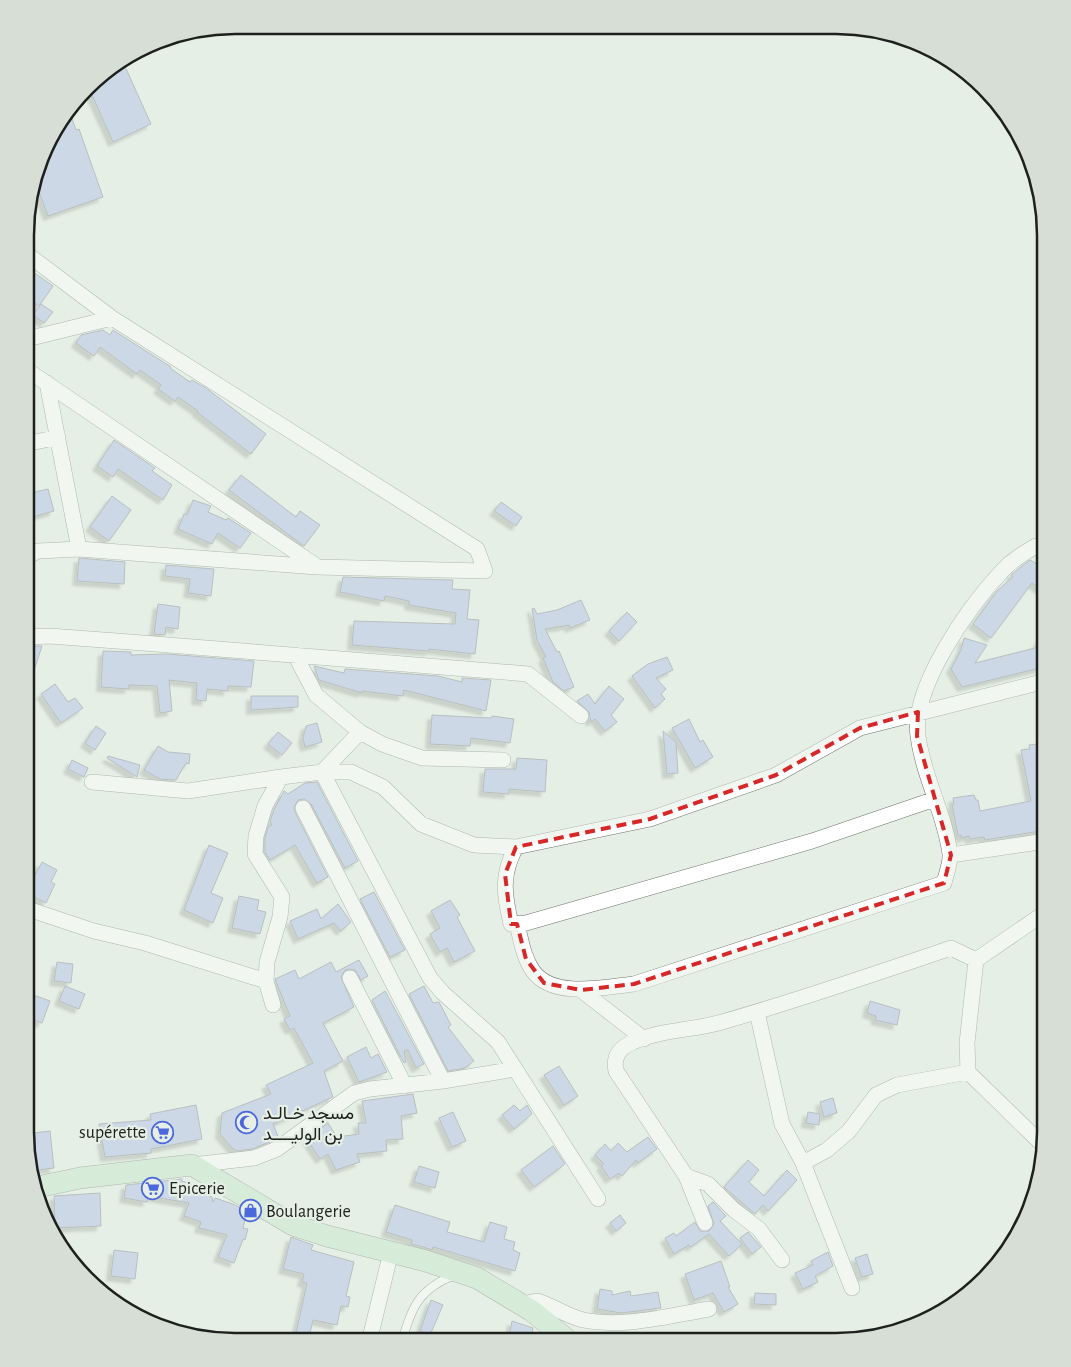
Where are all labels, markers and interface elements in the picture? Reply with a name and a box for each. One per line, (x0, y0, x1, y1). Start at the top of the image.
place label: مسجد خـالـد بن الوليــــد (263, 1105, 354, 1145)
mosque icon: مسجد خـالـد بن الوليــــد (235, 1111, 259, 1135)
supermarket icon: supérette (150, 1120, 174, 1144)
place label: supérette (79, 1124, 146, 1142)
supermarket icon: Epicerie (141, 1176, 165, 1200)
place label: Epicerie (169, 1180, 225, 1198)
shop icon: Boulangerie (238, 1199, 262, 1223)
place label: Boulangerie (266, 1203, 351, 1221)

